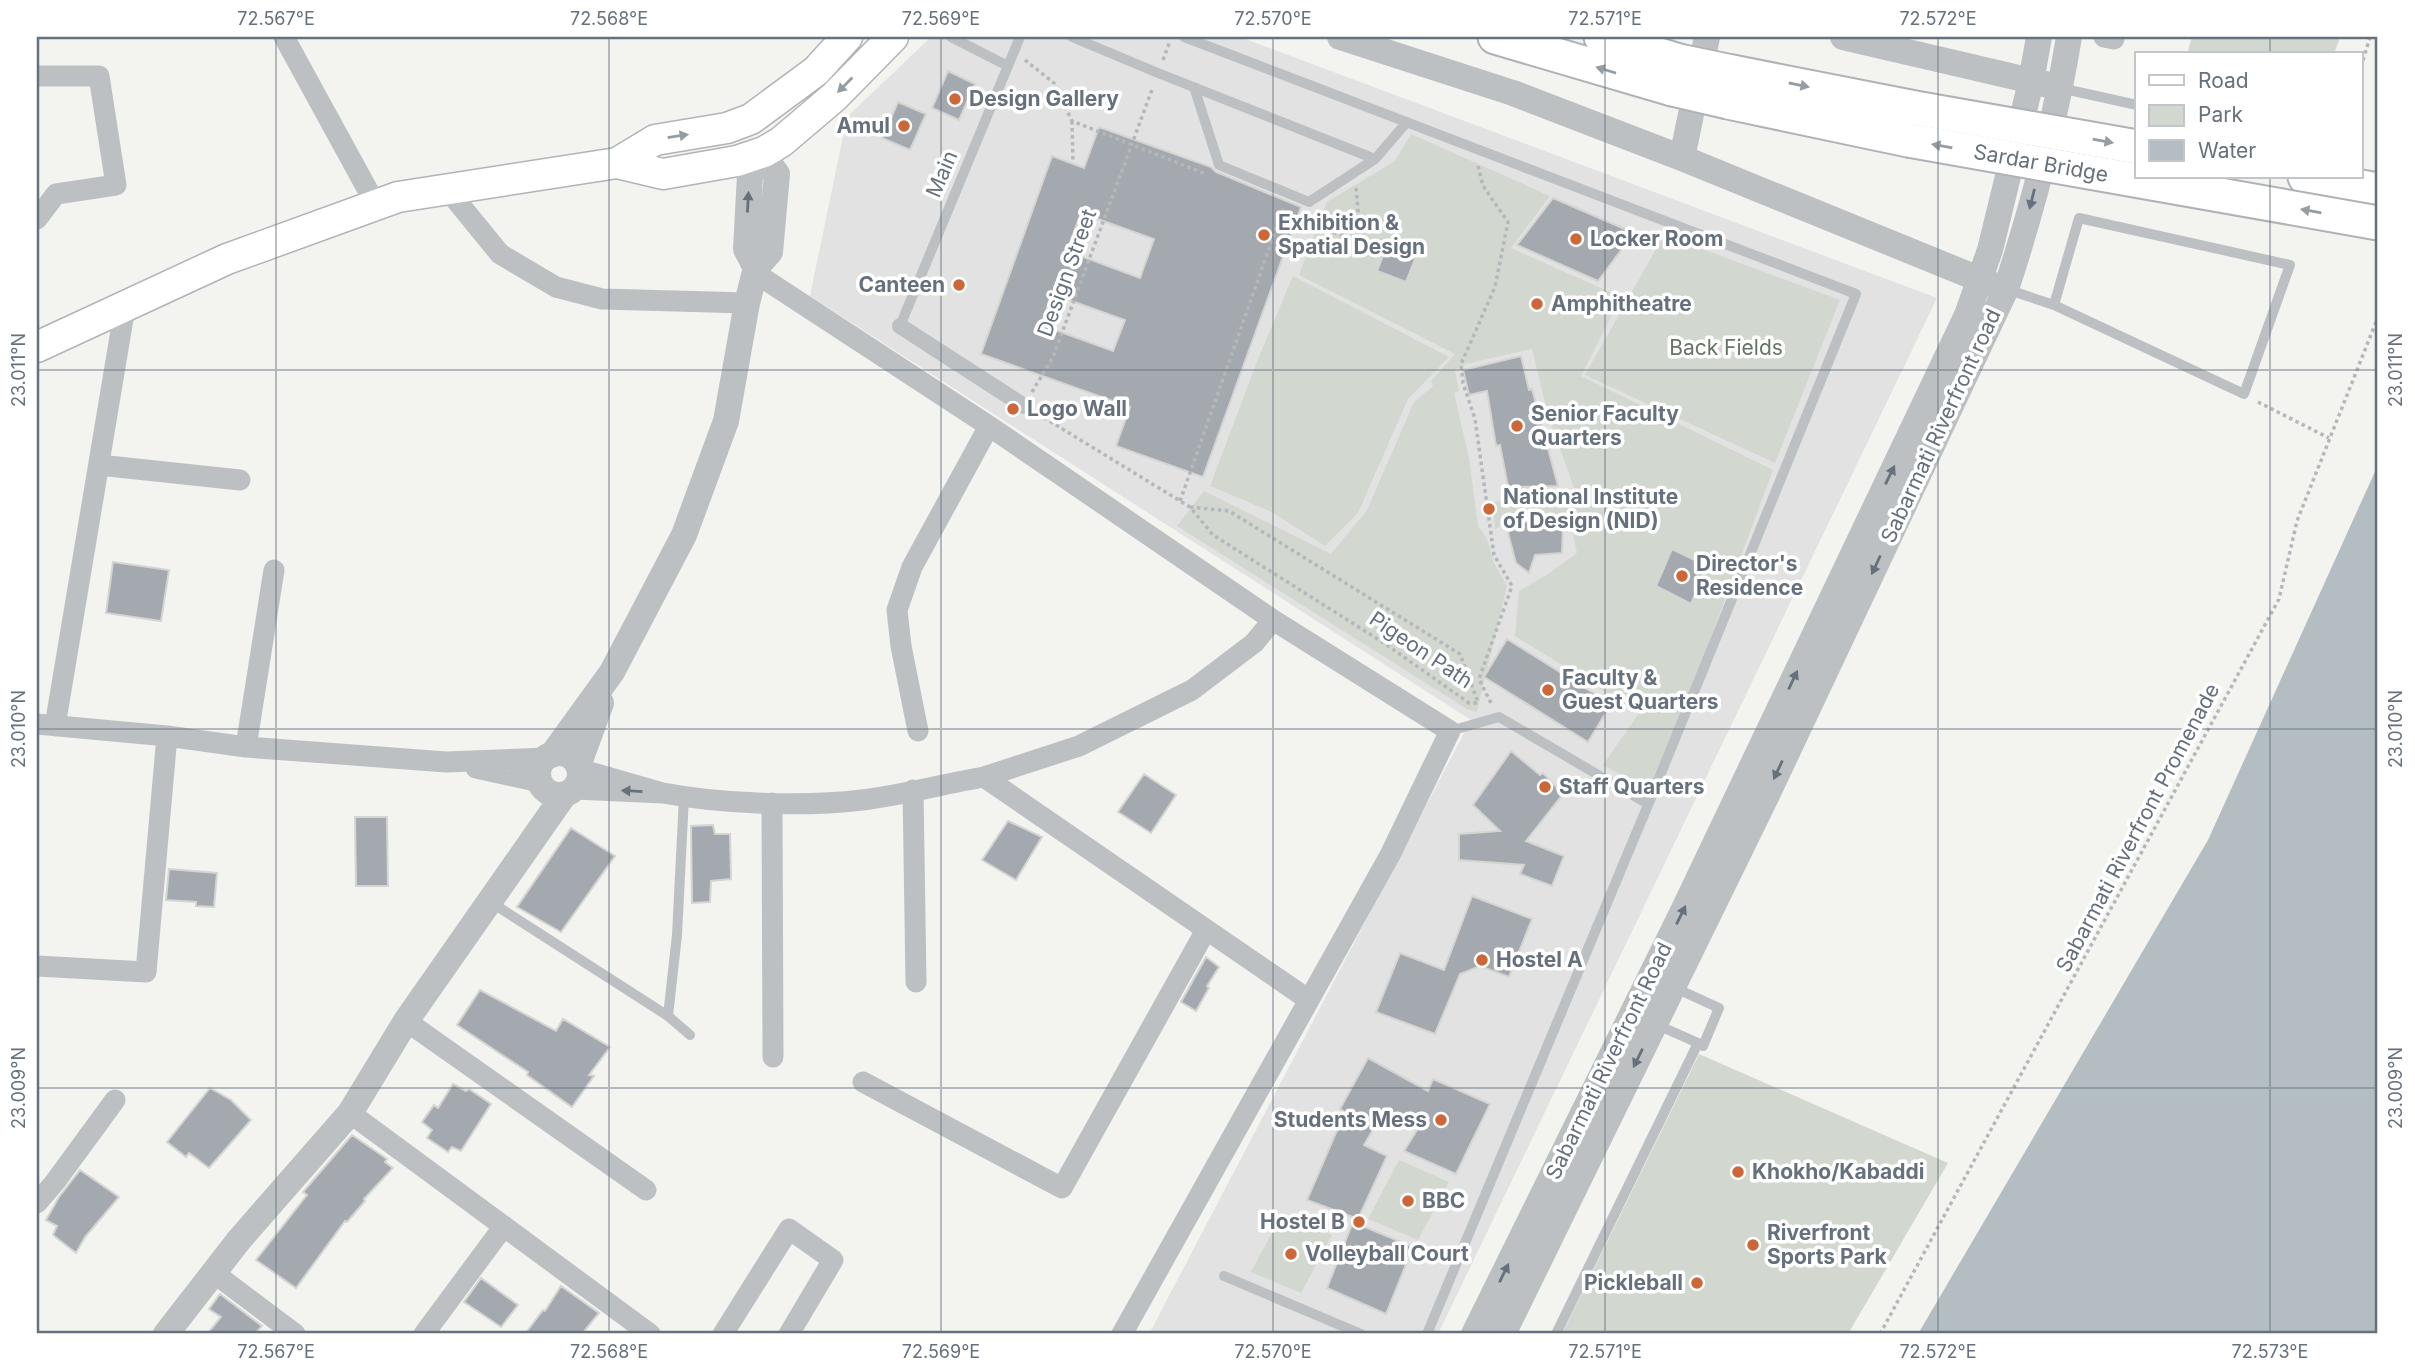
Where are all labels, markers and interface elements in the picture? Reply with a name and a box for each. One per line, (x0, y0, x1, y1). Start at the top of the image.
text: 72.567°E (237, 8, 315, 29)
text: 72.568°E (570, 8, 648, 29)
text: 72.569°E (902, 8, 980, 29)
text: 72.570°E (1234, 8, 1312, 29)
text: 72.571°E (1568, 8, 1642, 29)
text: 72.572°E (1899, 8, 1977, 29)
legend (2135, 52, 2362, 178)
one-way arrow (1596, 64, 1617, 74)
text: Road (2198, 68, 2249, 93)
one-way arrow (836, 77, 853, 94)
one-way arrow (1788, 80, 1810, 91)
place label: Design Gallery (969, 86, 1119, 111)
marker: Design Gallery (947, 91, 963, 107)
text: Park (2198, 102, 2243, 127)
place label: Amul (836, 113, 890, 138)
marker: Amul (896, 118, 912, 134)
one-way arrow (667, 130, 689, 141)
one-way arrow (2092, 136, 2114, 147)
text: Water (2198, 138, 2256, 163)
street label: Sardar Bridge (1972, 139, 2110, 187)
one-way arrow (1931, 140, 1953, 151)
street label: Main (921, 147, 962, 201)
one-way arrow (2026, 188, 2037, 210)
one-way arrow (743, 191, 754, 213)
street label: Design Street (1032, 205, 1101, 340)
one-way arrow (2300, 205, 2322, 216)
place label: Exhibition & Spatial Design (1278, 210, 1425, 259)
place label: Locker Room (1590, 226, 1723, 251)
marker: Exhibition & Spatial Design (1256, 227, 1272, 243)
marker: Locker Room (1568, 231, 1584, 247)
place label: Canteen (859, 272, 945, 297)
marker: Canteen (951, 277, 967, 293)
place label: Amphitheatre (1551, 291, 1692, 316)
marker: Amphitheatre (1529, 296, 1545, 312)
street label: Sabarmati Riverfront road (1875, 305, 2006, 547)
text: 23.011°N (8, 333, 29, 407)
text: 23.011°N (2385, 333, 2406, 407)
park label: Back Fields (1669, 335, 1783, 360)
place label: Logo Wall (1027, 396, 1127, 421)
marker: Logo Wall (1005, 401, 1021, 417)
place label: Senior Faculty Quarters (1531, 401, 1679, 450)
marker: Senior Faculty Quarters (1509, 418, 1525, 434)
one-way arrow (1885, 465, 1896, 485)
place label: National Institute of Design (NID) (1503, 484, 1678, 533)
marker: National Institute of Design (NID) (1481, 501, 1497, 517)
place label: Director's Residence (1696, 551, 1803, 600)
one-way arrow (1870, 555, 1881, 575)
marker: Director's Residence (1674, 568, 1690, 584)
street label: Pigeon Path (1365, 606, 1478, 693)
place label: Faculty & Guest Quarters (1562, 665, 1719, 714)
one-way arrow (1787, 670, 1798, 691)
street label: Sabarmati Riverfront Promenade (2051, 679, 2225, 976)
marker: Faculty & Guest Quarters (1540, 682, 1556, 698)
text: 23.010°N (8, 690, 29, 768)
text: 23.010°N (2385, 690, 2406, 768)
one-way arrow (1772, 760, 1784, 780)
place label: Staff Quarters (1559, 774, 1704, 799)
marker: Staff Quarters (1537, 779, 1553, 795)
one-way arrow (621, 786, 643, 797)
one-way arrow (1675, 905, 1686, 925)
street label: Sabarmati Riverfront Road (1540, 938, 1677, 1183)
place label: Hostel A (1496, 947, 1583, 972)
marker: Hostel A (1474, 952, 1490, 968)
text: 23.009°N (8, 1047, 29, 1129)
text: 23.009°N (2385, 1047, 2406, 1129)
one-way arrow (1632, 1048, 1643, 1068)
place label: Students Mess (1274, 1107, 1427, 1132)
marker: Students Mess (1433, 1112, 1449, 1128)
place label: Khokho/Kabaddi (1752, 1159, 1924, 1184)
marker: Khokho/Kabaddi (1730, 1164, 1746, 1180)
place label: BBC (1422, 1188, 1465, 1213)
marker: BBC (1400, 1193, 1416, 1209)
place label: Hostel B (1260, 1209, 1345, 1234)
marker: Hostel B (1351, 1214, 1367, 1230)
place label: Riverfront Sports Park (1767, 1220, 1888, 1269)
marker: Riverfront Sports Park (1745, 1237, 1761, 1253)
place label: Volleyball Court (1305, 1241, 1469, 1266)
marker: Volleyball Court (1283, 1246, 1299, 1262)
one-way arrow (1499, 1263, 1510, 1283)
place label: Pickleball (1584, 1270, 1683, 1295)
marker: Pickleball (1689, 1275, 1705, 1291)
text: 72.567°E (237, 1341, 315, 1362)
text: 72.568°E (570, 1341, 648, 1362)
text: 72.569°E (902, 1341, 980, 1362)
text: 72.570°E (1234, 1341, 1312, 1362)
text: 72.571°E (1568, 1341, 1642, 1362)
text: 72.572°E (1899, 1341, 1977, 1362)
text: 72.573°E (2232, 1341, 2308, 1362)

